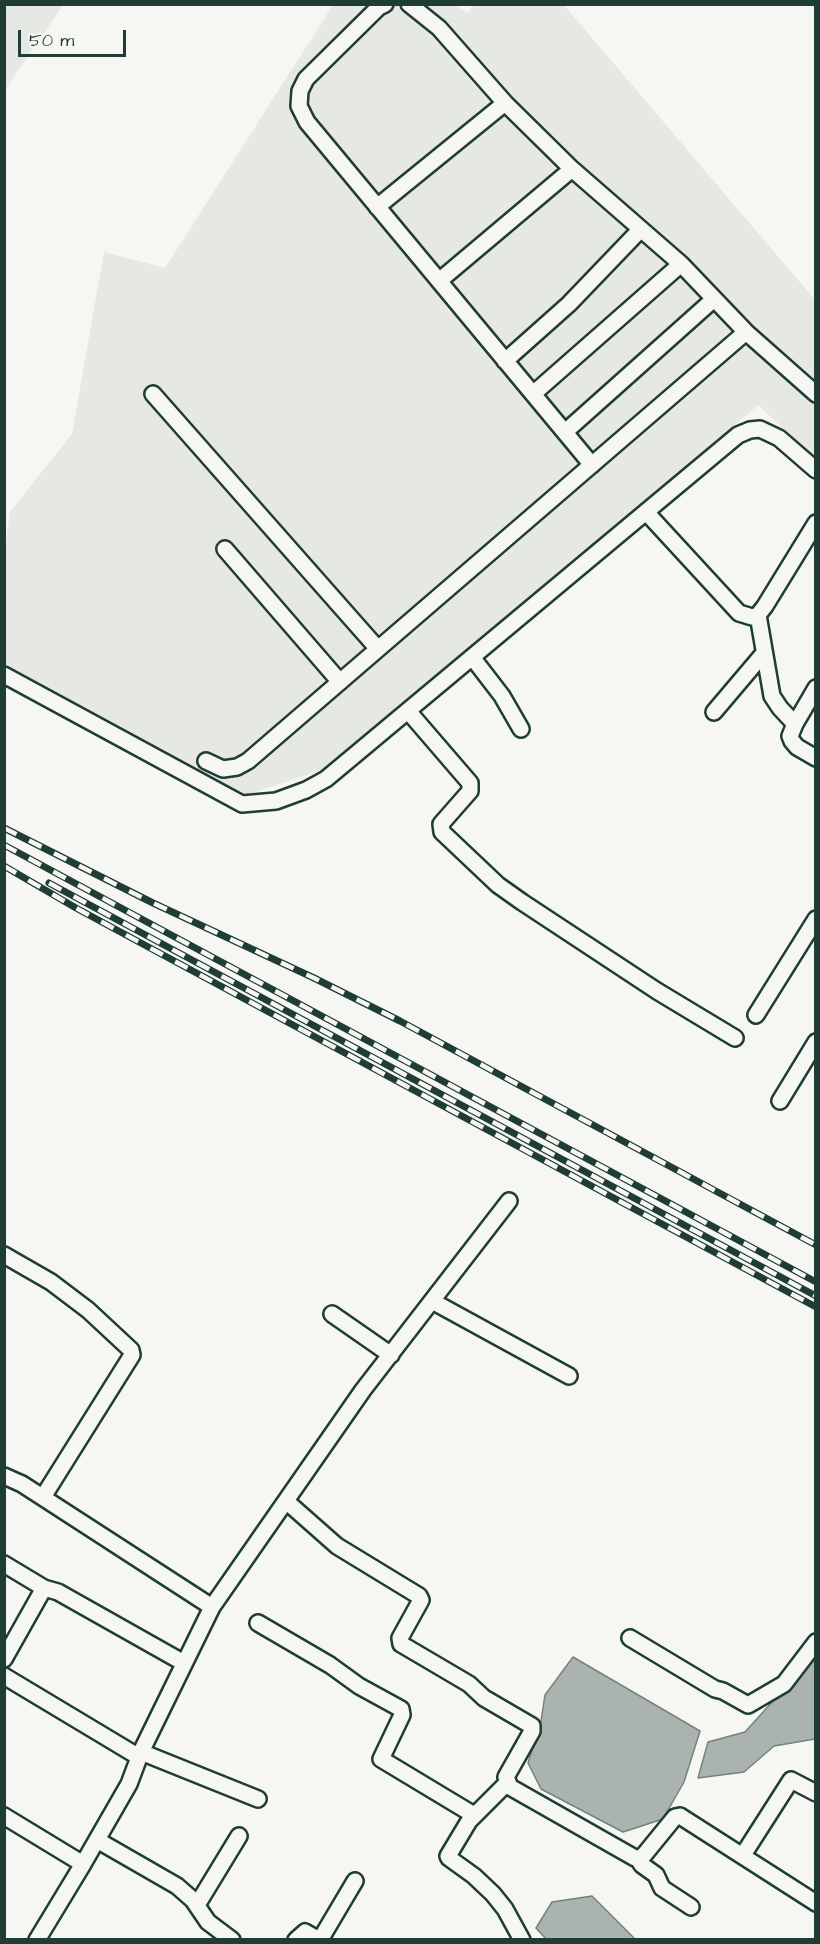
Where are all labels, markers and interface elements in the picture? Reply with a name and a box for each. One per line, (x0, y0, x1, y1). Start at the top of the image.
scale bar (21, 18, 129, 56)
text: 50 m (29, 28, 74, 53)

